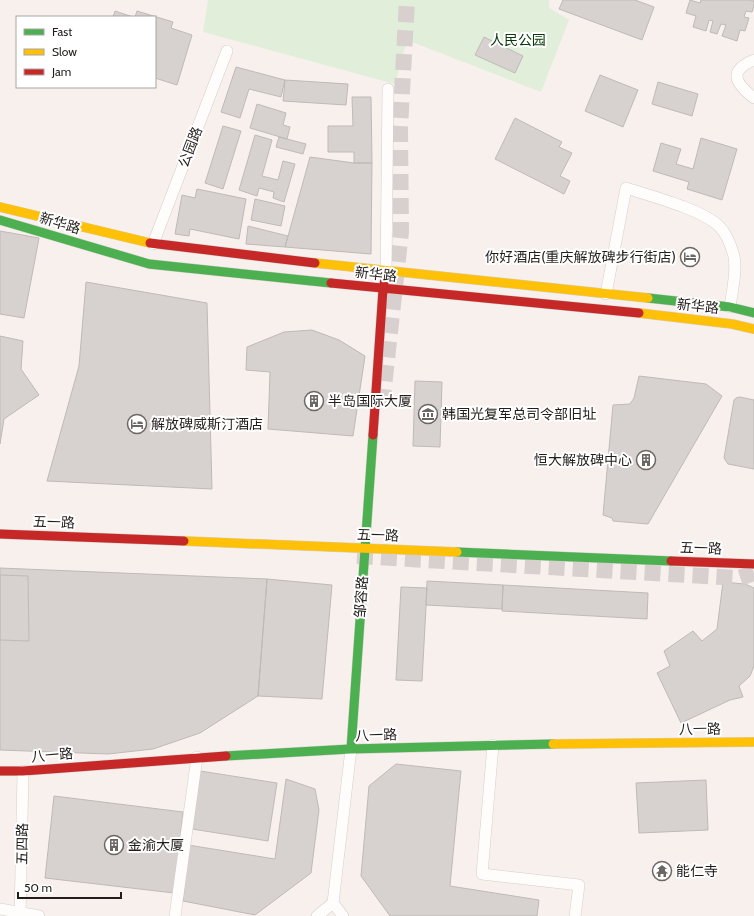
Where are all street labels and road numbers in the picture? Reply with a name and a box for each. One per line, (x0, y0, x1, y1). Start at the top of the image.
street label: 公园路 (174, 124, 206, 170)
street label: 新华路 (37, 208, 83, 238)
street label: 新华路 (354, 263, 398, 285)
street label: 新华路 (676, 295, 720, 317)
street label: 五一路 (33, 512, 75, 532)
street label: 五一路 (357, 525, 399, 545)
street label: 五一路 (680, 538, 722, 558)
street label: 邹容路 (351, 575, 371, 619)
street label: 八一路 (679, 720, 721, 738)
street label: 八一路 (355, 725, 397, 745)
street label: 八一路 (30, 744, 74, 766)
street label: 五四路 (13, 823, 31, 865)

